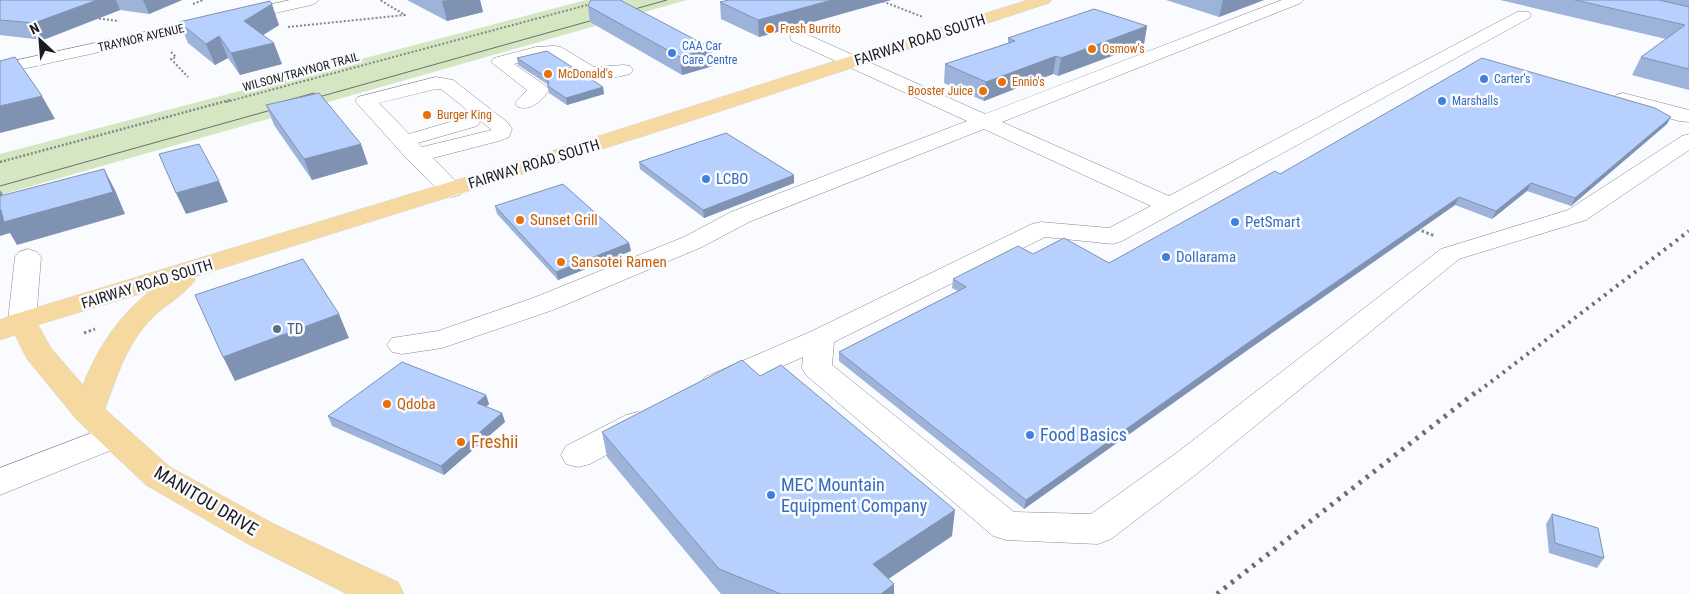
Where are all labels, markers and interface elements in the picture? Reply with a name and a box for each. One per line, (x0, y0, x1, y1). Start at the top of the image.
street label: FAIRWAY ROAD SOUTH (852, 10, 988, 70)
north arrow (15, 15, 65, 65)
text: N (27, 19, 42, 37)
street label: TRAYNOR AVENUE (96, 21, 186, 55)
place label: Fresh Burrito (780, 22, 841, 36)
marker: Fresh Burrito (764, 23, 776, 35)
place label: CAA Car Care Centre (682, 39, 738, 67)
place label: Osmow's (1102, 42, 1145, 56)
marker: Osmow's (1086, 43, 1098, 55)
marker: CAA Car Care Centre (666, 47, 678, 59)
street label: WILSON/TRAYNOR TRAIL (241, 50, 361, 94)
place label: McDonald's (558, 67, 613, 81)
marker: McDonald's (542, 68, 554, 80)
place label: Carter's (1494, 72, 1531, 86)
marker: Carter's (1478, 73, 1490, 85)
place label: Ennio's (1012, 75, 1045, 89)
marker: Ennio's (996, 76, 1008, 88)
place label: Booster Juice (908, 84, 973, 98)
marker: Booster Juice (977, 85, 989, 97)
place label: Marshalls (1452, 94, 1498, 108)
marker: Marshalls (1436, 95, 1448, 107)
place label: Burger King (437, 108, 492, 122)
marker: Burger King (421, 109, 433, 121)
street label: FAIRWAY ROAD SOUTH (466, 135, 602, 193)
place label: LCBO (716, 170, 748, 188)
marker: LCBO (700, 173, 712, 185)
place label: Sunset Grill (530, 211, 598, 229)
place label: PetSmart (1245, 213, 1300, 231)
marker: Sunset Grill (514, 214, 526, 226)
marker: PetSmart (1229, 216, 1241, 228)
place label: Dollarama (1176, 248, 1236, 266)
marker: Dollarama (1160, 251, 1172, 263)
place label: Sansotei Ramen (571, 253, 667, 271)
street label: FAIRWAY ROAD SOUTH (79, 255, 215, 313)
marker: Sansotei Ramen (555, 256, 567, 268)
place label: TD (287, 320, 303, 338)
marker: TD (271, 323, 283, 335)
place label: Qdoba (397, 395, 436, 413)
marker: Qdoba (381, 398, 393, 410)
place label: Food Basics (1040, 424, 1127, 445)
marker: Food Basics (1024, 429, 1036, 441)
place label: Freshii (471, 431, 518, 452)
marker: Freshii (455, 436, 467, 448)
street label: MANITOU DRIVE (151, 461, 262, 540)
place label: MEC Mountain Equipment Company (781, 474, 928, 516)
marker: MEC Mountain Equipment Company (765, 489, 777, 501)

